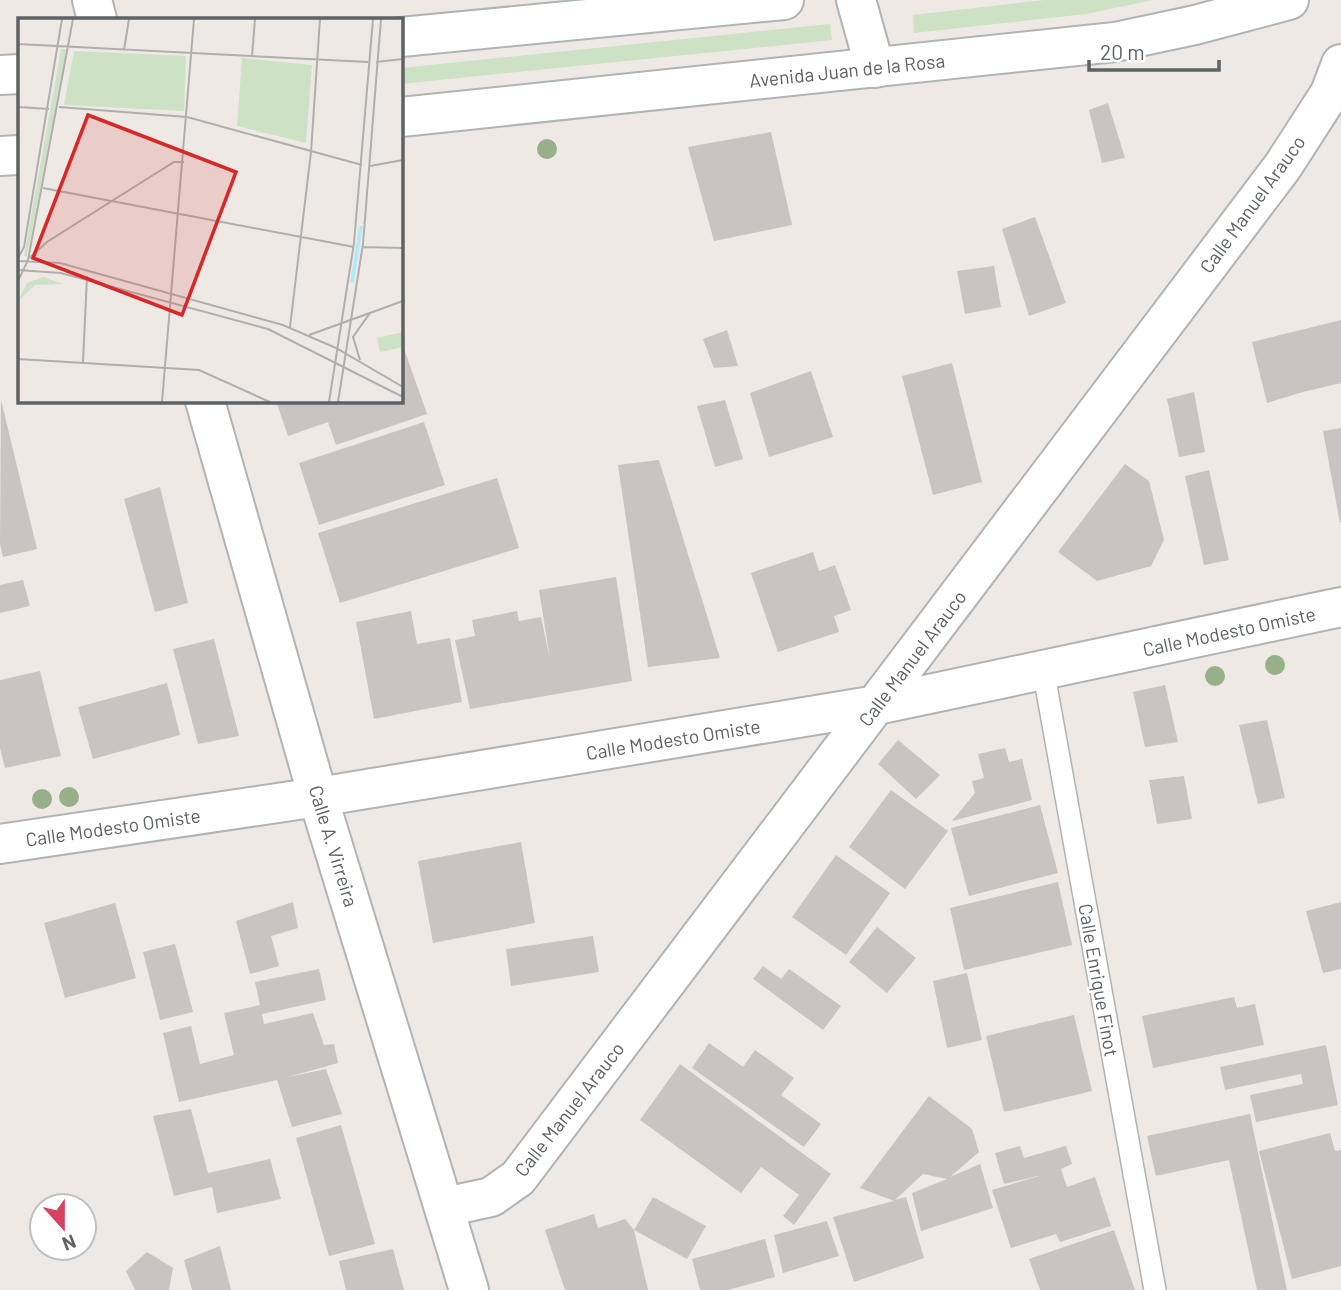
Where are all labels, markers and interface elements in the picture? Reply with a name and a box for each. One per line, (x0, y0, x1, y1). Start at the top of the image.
inset map (18, 18, 402, 402)
scale bar (1089, 28, 1218, 72)
text: 20 m (1100, 39, 1145, 64)
street label: Avenida Juan de la Rosa (748, 48, 946, 92)
street label: Calle Manuel Arauco (1194, 131, 1310, 277)
street label: Calle Manuel Arauco (853, 585, 971, 731)
street label: Calle Modesto Omiste (1140, 601, 1318, 661)
street label: Calle Modesto Omiste (584, 714, 762, 764)
street label: Calle A. Virreira (305, 783, 363, 909)
street label: Calle Modesto Omiste (24, 803, 202, 851)
street label: Calle Enrique Finot (1074, 902, 1124, 1058)
street label: Calle Manuel Arauco (509, 1037, 629, 1181)
north arrow (28, 1192, 98, 1262)
text: N (59, 1230, 79, 1256)

